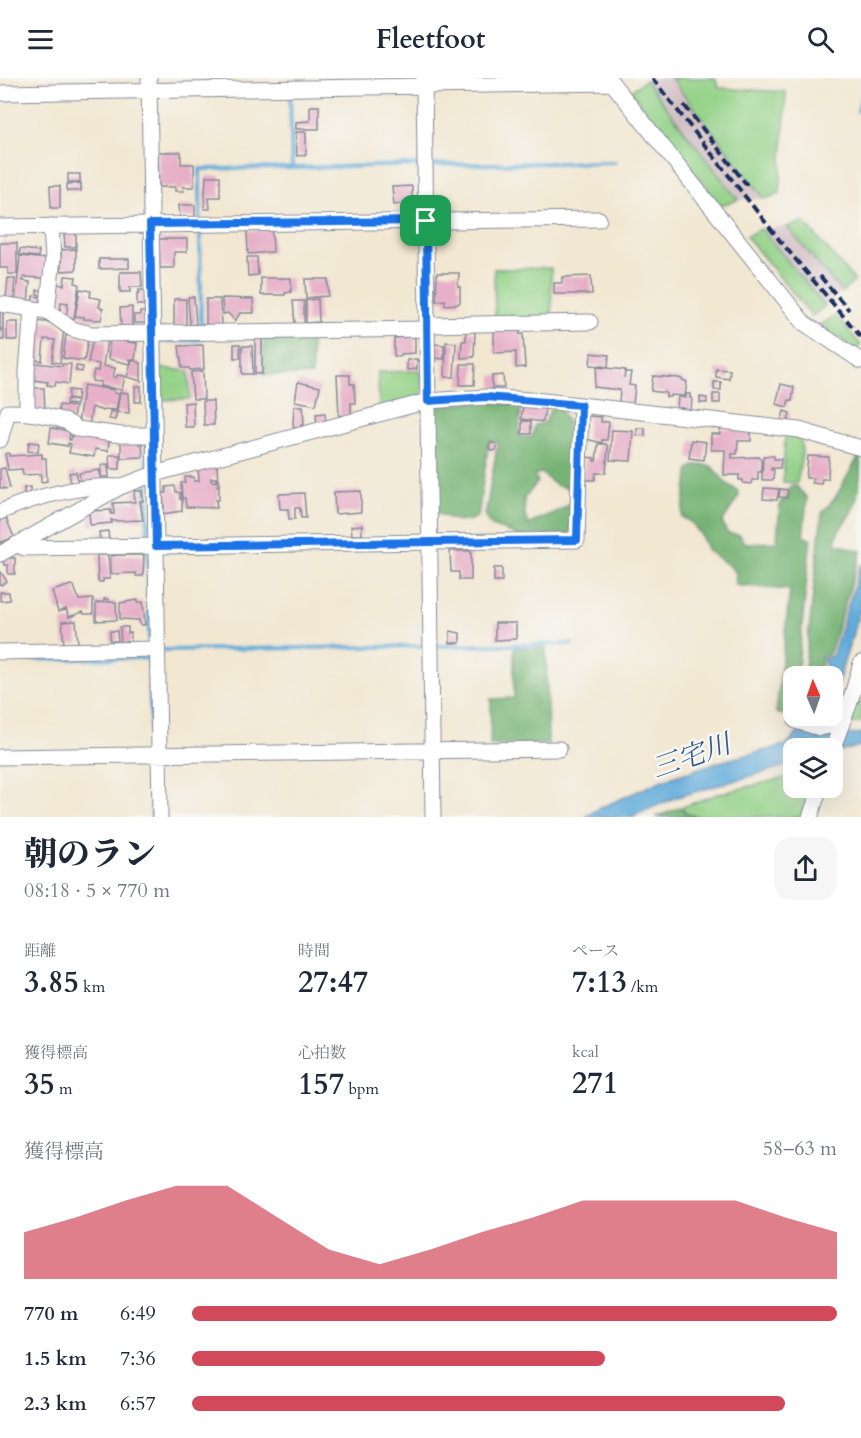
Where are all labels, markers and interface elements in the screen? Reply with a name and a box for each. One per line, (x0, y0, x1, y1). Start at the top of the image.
text: Fleetfoot (376, 21, 485, 58)
icon: menu (24, 23, 57, 56)
icon: search (804, 23, 837, 56)
pin (400, 195, 451, 246)
icon: arrive (409, 204, 442, 237)
north arrow (783, 666, 843, 726)
map controls (783, 666, 843, 798)
water label: 三宅川 (647, 725, 738, 787)
button: layers (783, 738, 843, 798)
text: 朝のラン (24, 832, 156, 877)
button: share (774, 837, 837, 900)
text: 08:18 · 5 × 770 m (24, 877, 170, 904)
text: 距離 (24, 940, 56, 962)
text: 時間 (298, 940, 330, 962)
text: ペース (572, 940, 619, 962)
text: 3.85 (24, 962, 79, 1003)
text: 27:47 (298, 962, 368, 1003)
text: 7:13 (572, 962, 627, 1003)
text: km (79, 976, 105, 998)
text: /km (627, 976, 658, 998)
text: kcal (572, 1041, 599, 1063)
text: 獲得標高 (24, 1042, 88, 1064)
text: 心拍数 (298, 1042, 346, 1064)
text: 271 (572, 1063, 618, 1104)
text: 35 (24, 1064, 55, 1105)
text: 157 (298, 1064, 344, 1105)
text: m (55, 1078, 73, 1100)
text: bpm (344, 1078, 379, 1100)
text: 58–63 m (763, 1135, 837, 1162)
text: 獲得標高 (24, 1138, 104, 1165)
text: 770 m (24, 1300, 79, 1327)
text: 6:49 (120, 1300, 156, 1327)
text: 1.5 km (24, 1345, 87, 1372)
text: 7:36 (120, 1345, 156, 1372)
text: 2.3 km (24, 1390, 87, 1417)
text: 6:57 (120, 1390, 156, 1417)

